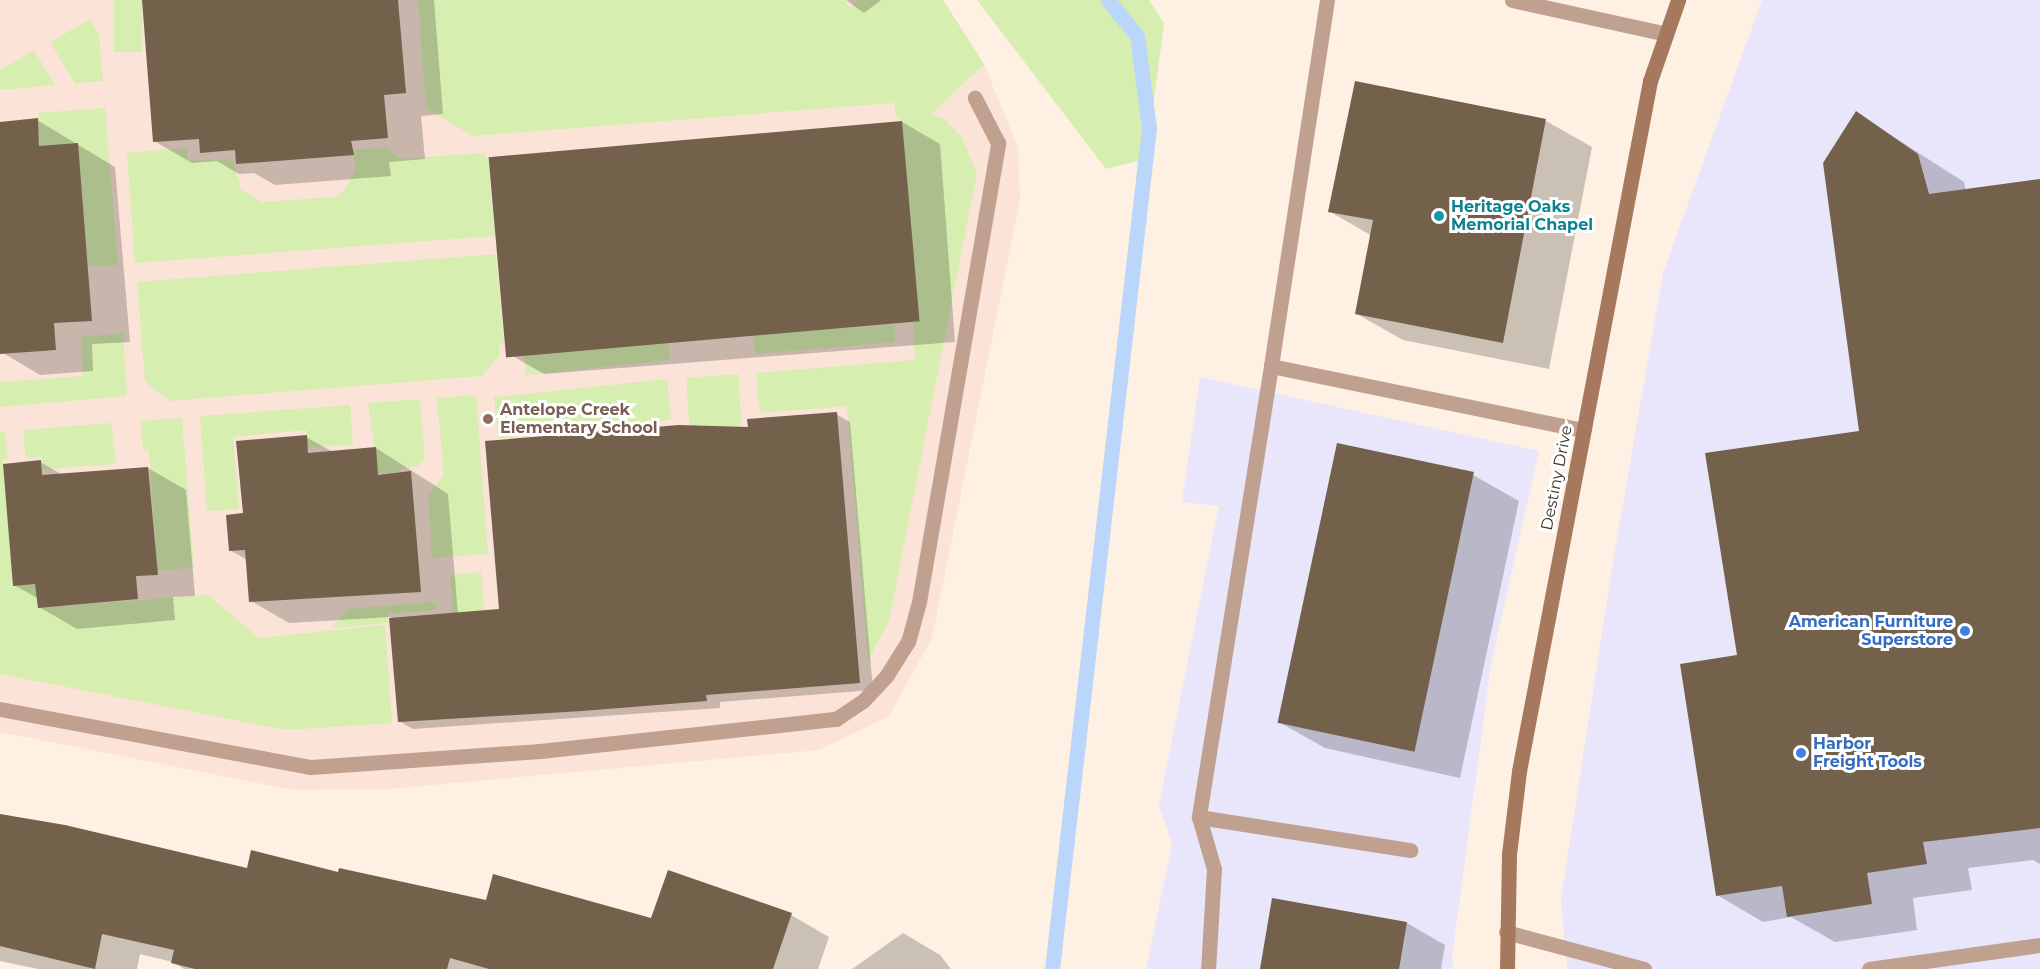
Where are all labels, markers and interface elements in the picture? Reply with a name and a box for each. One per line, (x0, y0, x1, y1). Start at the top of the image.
place label: Heritage Oaks Memorial Chapel (1451, 197, 1593, 235)
marker: Heritage Oaks Memorial Chapel (1432, 209, 1446, 223)
place label: Antelope Creek Elementary School (500, 400, 658, 438)
marker: Antelope Creek Elementary School (481, 412, 495, 426)
street label: Destiny Drive (1537, 424, 1577, 532)
place label: American Furniture Superstore (1789, 612, 1953, 650)
marker: American Furniture Superstore (1958, 624, 1972, 638)
place label: Harbor Freight Tools (1813, 734, 1922, 772)
marker: Harbor Freight Tools (1794, 746, 1808, 760)

